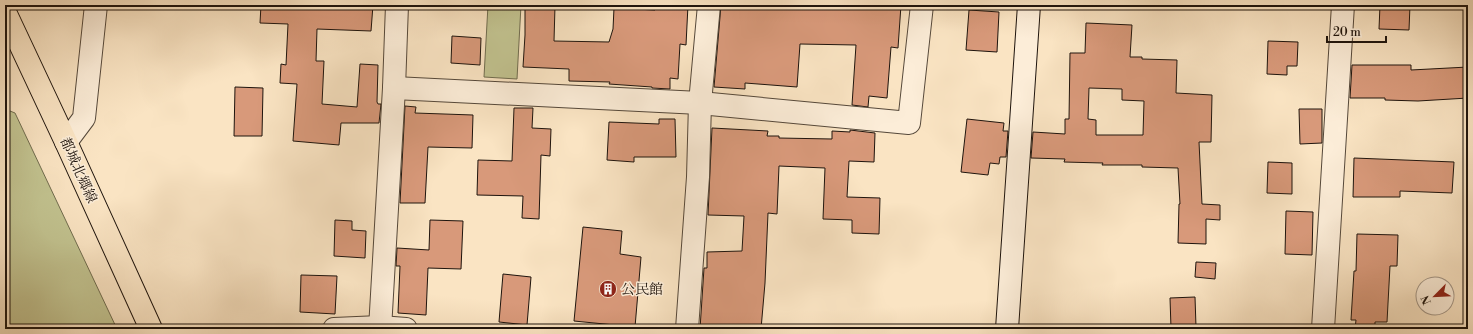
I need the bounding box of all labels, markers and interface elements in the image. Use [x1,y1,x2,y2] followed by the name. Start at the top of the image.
[1327,18,1386,44] scale bar
[1333,25,1361,40] text: 20 m
[56,135,101,206] street label: 都城北郷線
[1415,276,1455,316] north arrow
[598,279,618,299] building icon: 公民館
[621,281,663,299] place label: 公民館
[1418,293,1435,306] text: N

